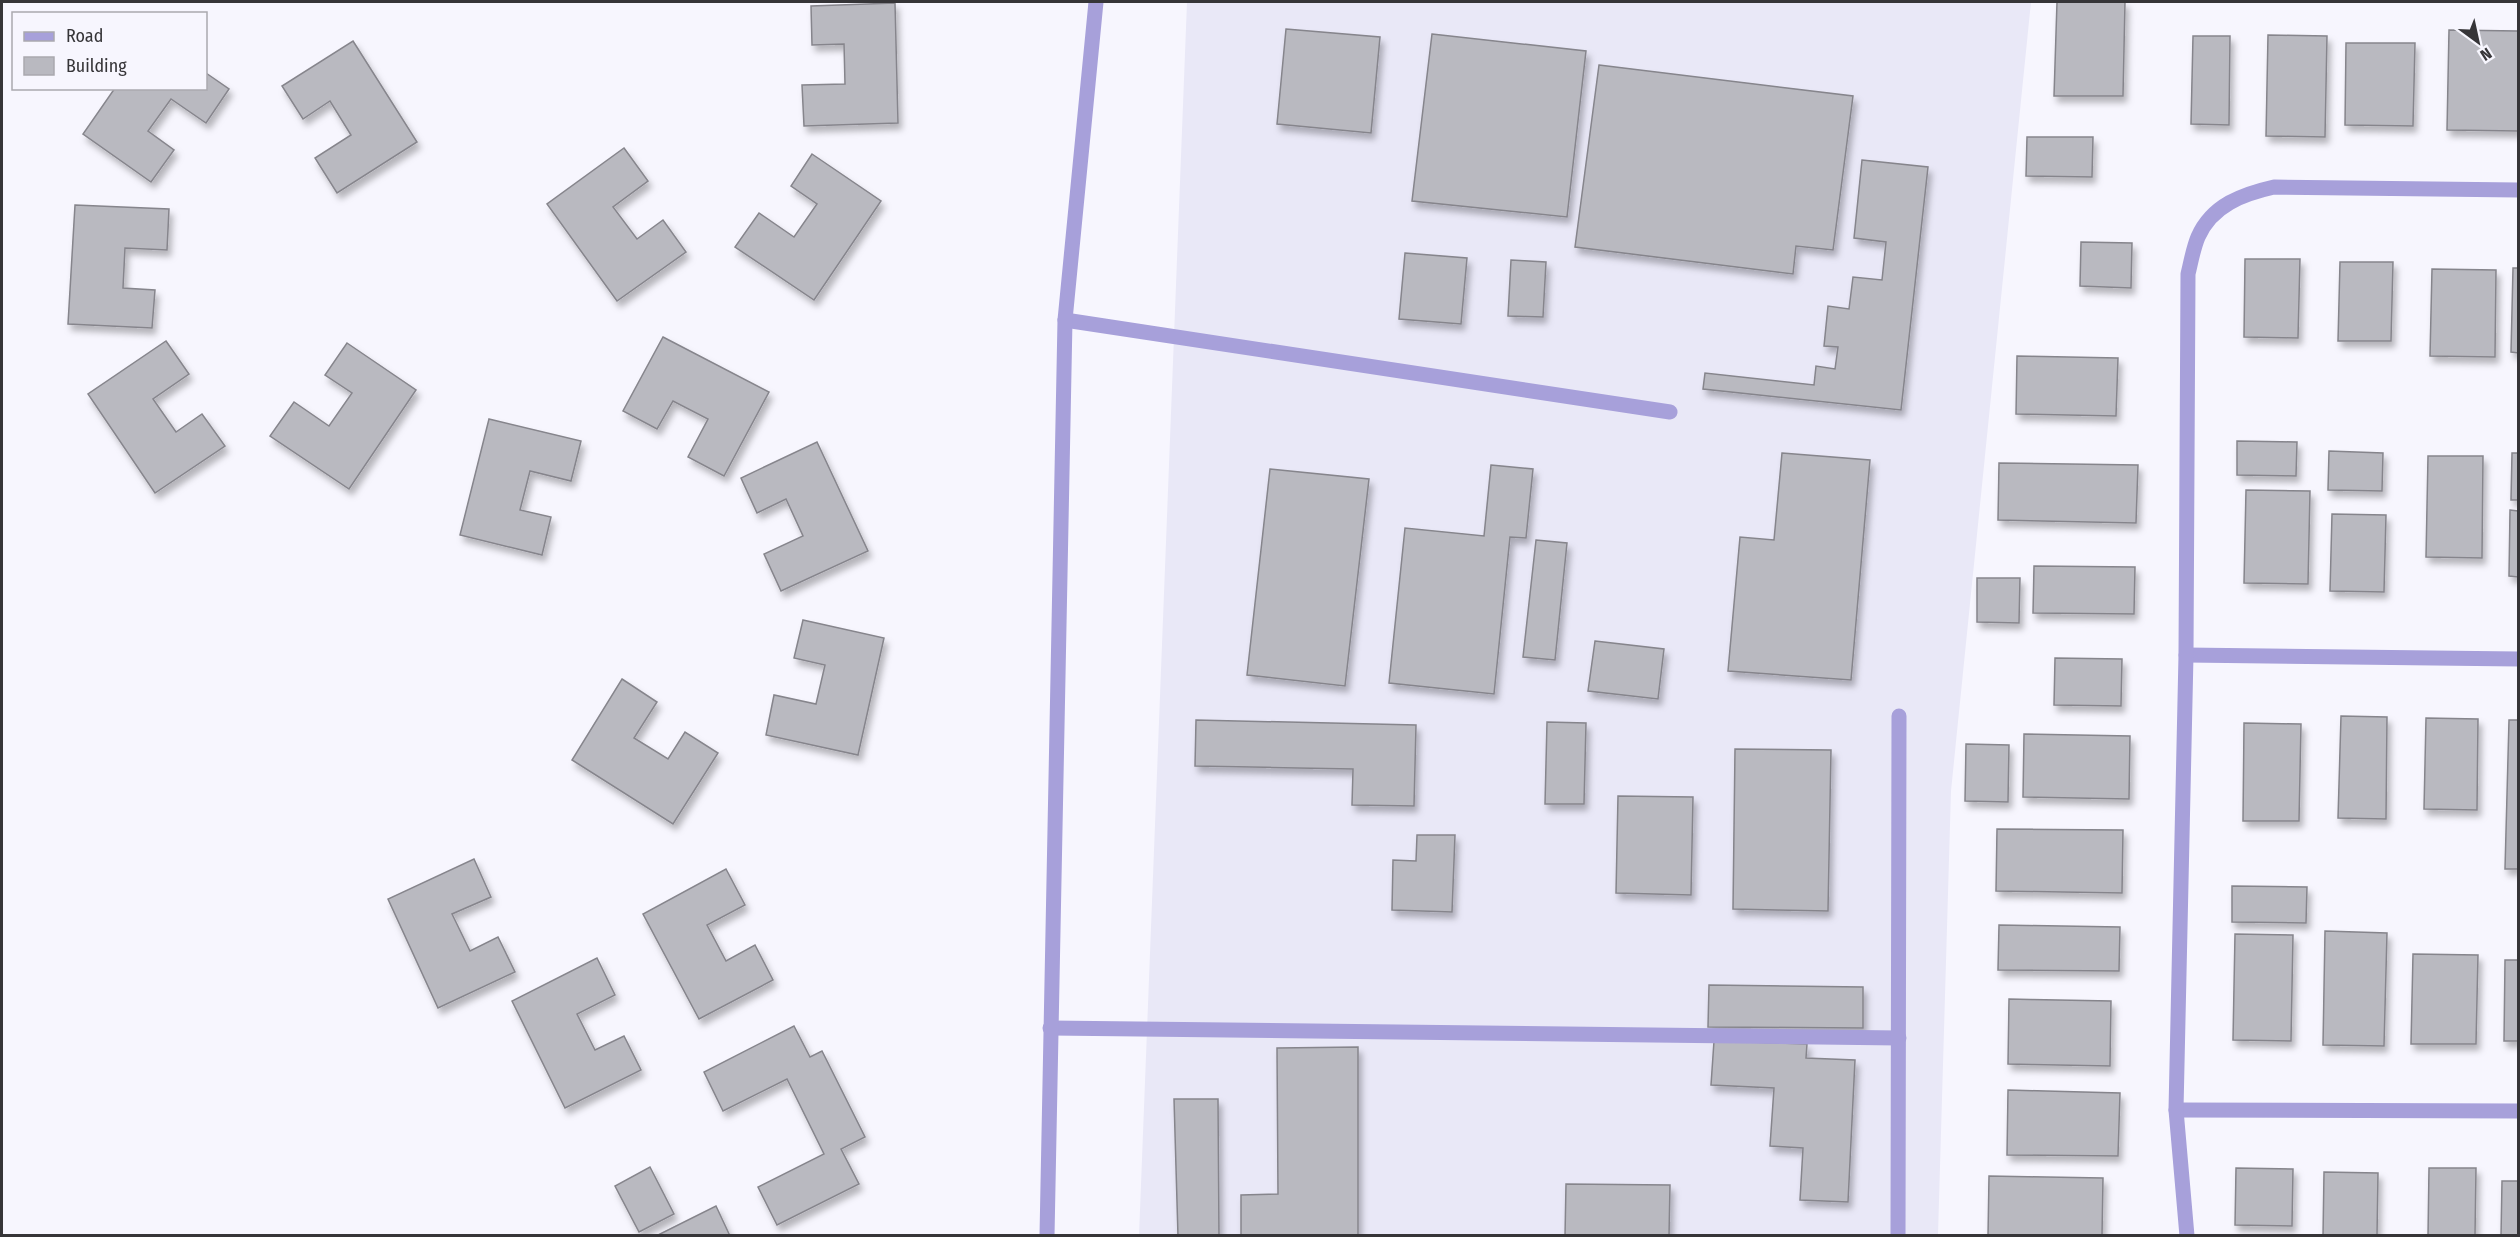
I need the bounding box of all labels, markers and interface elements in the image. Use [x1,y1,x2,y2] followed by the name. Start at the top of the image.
[12,12,207,90] legend
[2448,12,2508,72] north arrow
[66,25,103,47] text: Road
[2477,44,2495,65] text: N
[66,55,127,77] text: Building

